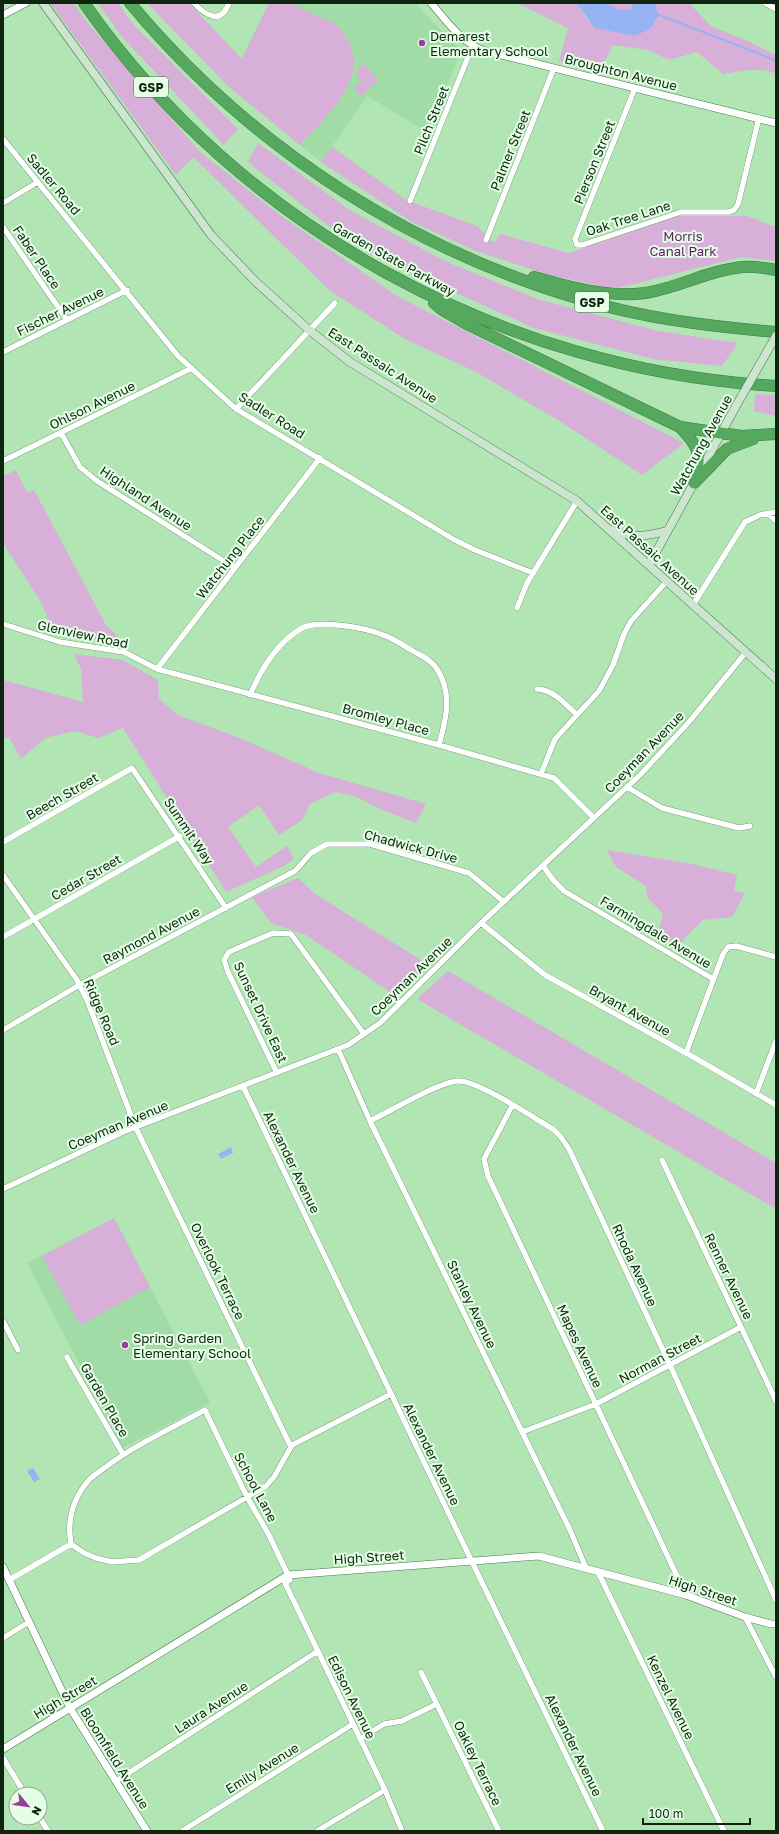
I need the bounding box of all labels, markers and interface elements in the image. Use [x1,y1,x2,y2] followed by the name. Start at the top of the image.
[430,28,548,59] place label: Demarest Elementary School
[417,38,427,48] marker: Demarest Elementary School
[563,50,679,94] street label: Broughton Avenue
[134,77,168,97] road number: GSP
[410,83,452,157] street label: Pilch Street
[487,107,533,193] street label: Palmer Street
[570,118,618,206] street label: Pierson Street
[24,150,84,218] street label: Sadler Road
[584,197,672,239] street label: Oak Tree Lane
[330,219,459,300] street label: Garden State Parkway
[10,222,64,292] street label: Faber Place
[649,228,717,259] park label: Morris Canal Park
[14,283,106,339] street label: Fischer Avenue
[575,292,609,312] road number: GSP
[325,324,441,406] street label: East Passaic Avenue
[46,377,138,433] street label: Ohlson Avenue
[236,388,308,442] street label: Sadler Road
[667,392,735,498] street label: Watchung Avenue
[97,462,195,534] street label: Highland Avenue
[597,502,703,598] street label: East Passaic Avenue
[193,512,267,602] street label: Watchung Place
[36,617,130,651] street label: Glenview Road
[341,700,431,738] street label: Bromley Place
[601,708,687,796] street label: Coeyman Avenue
[23,769,101,823] street label: Beech Street
[161,794,218,868] street label: Summit Way
[363,826,459,866] street label: Chadwick Drive
[48,850,124,904] street label: Cedar Street
[597,892,715,972] street label: Farmingdale Avenue
[100,903,202,967] street label: Raymond Avenue
[367,933,455,1019] street label: Coeyman Avenue
[231,959,291,1065] street label: Sunset Drive East
[81,976,123,1048] street label: Ridge Road
[586,981,674,1039] street label: Bryant Avenue
[66,1097,170,1153] street label: Coeyman Avenue
[260,1108,324,1216] street label: Alexander Avenue
[188,1220,248,1322] street label: Overlook Terrace
[609,1221,661,1309] street label: Rhoda Avenue
[701,1230,757,1322] street label: Renner Avenue
[444,1257,500,1351] street label: Stanley Avenue
[554,1302,606,1390] street label: Mapes Avenue
[616,1329,704,1387] street label: Norman Street
[133,1330,251,1361] place label: Spring Garden Elementary School
[120,1340,130,1350] marker: Spring Garden Elementary School
[77,1360,133,1440] street label: Garden Place
[400,1400,464,1508] street label: Alexander Avenue
[231,1449,281,1525] street label: School Lane
[333,1547,405,1567] street label: High Street
[667,1571,739,1609] street label: High Street
[644,1652,698,1742] street label: Kenzel Avenue
[325,1653,379,1741] street label: Edison Avenue
[30,1672,100,1722] street label: High Street
[171,1677,251,1737] street label: Laura Avenue
[542,1691,606,1799] street label: Alexander Avenue
[77,1704,153,1812] street label: Bloomfield Avenue
[451,1718,505,1808] street label: Oakley Terrace
[222,1739,302,1797] street label: Emily Avenue
[8,1786,48,1826] north arrow
[643,1800,750,1826] scale bar
[29,1804,45,1818] text: N
[649,1806,683,1821] text: 100 m

